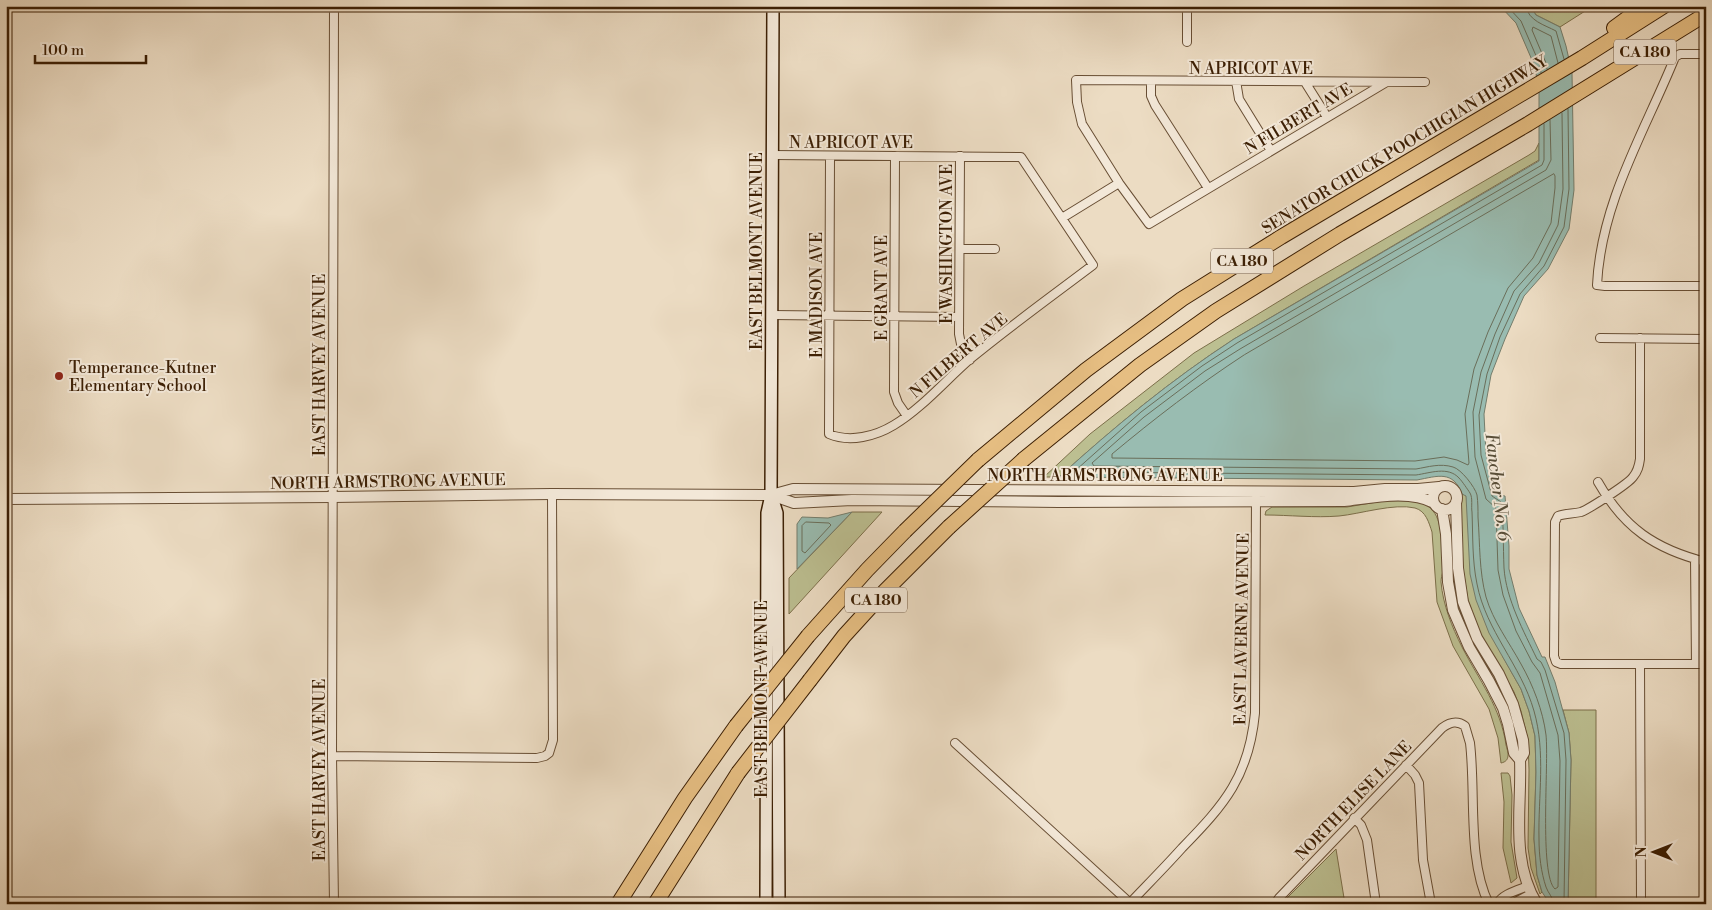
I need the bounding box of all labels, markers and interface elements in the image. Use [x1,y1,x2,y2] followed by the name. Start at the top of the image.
[35,32,146,64] scale bar
[1614,40,1676,64] road number: CA 180
[42,41,84,60] text: 100 m
[1258,51,1552,238] street label: SENATOR CHUCK POOCHIGIAN HIGHWAY
[1189,59,1313,79] street label: N APRICOT AVE
[1241,79,1356,159] street label: N FILBERT AVE
[789,133,913,153] street label: N APRICOT AVE
[747,152,767,350] street label: EAST BELMONT AVENUE
[937,164,957,324] street label: E WASHINGTON AVE
[807,232,827,358] street label: E MADISON AVE
[872,235,892,341] street label: E GRANT AVE
[1211,248,1273,274] road number: CA 180
[310,274,330,456] street label: EAST HARVEY AVENUE
[905,309,1012,403] street label: N FILBERT AVE
[69,358,216,396] place label: Temperance-Kutner Elementary School
[53,370,65,382] marker: Temperance-Kutner Elementary School
[1479,432,1516,543] water label: Fancher No. 6
[987,466,1223,486] street label: NORTH ARMSTRONG AVENUE
[270,470,506,494] street label: NORTH ARMSTRONG AVENUE
[1230,533,1254,725] street label: EAST LAVERNE AVENUE
[845,588,907,612] road number: CA 180
[752,600,772,798] street label: EAST BELMONT AVENUE
[310,679,330,861] street label: EAST HARVEY AVENUE
[1291,737,1416,865] street label: NORTH ELISE LANE
[1630,828,1680,878] north arrow
[1633,846,1651,858] text: N

